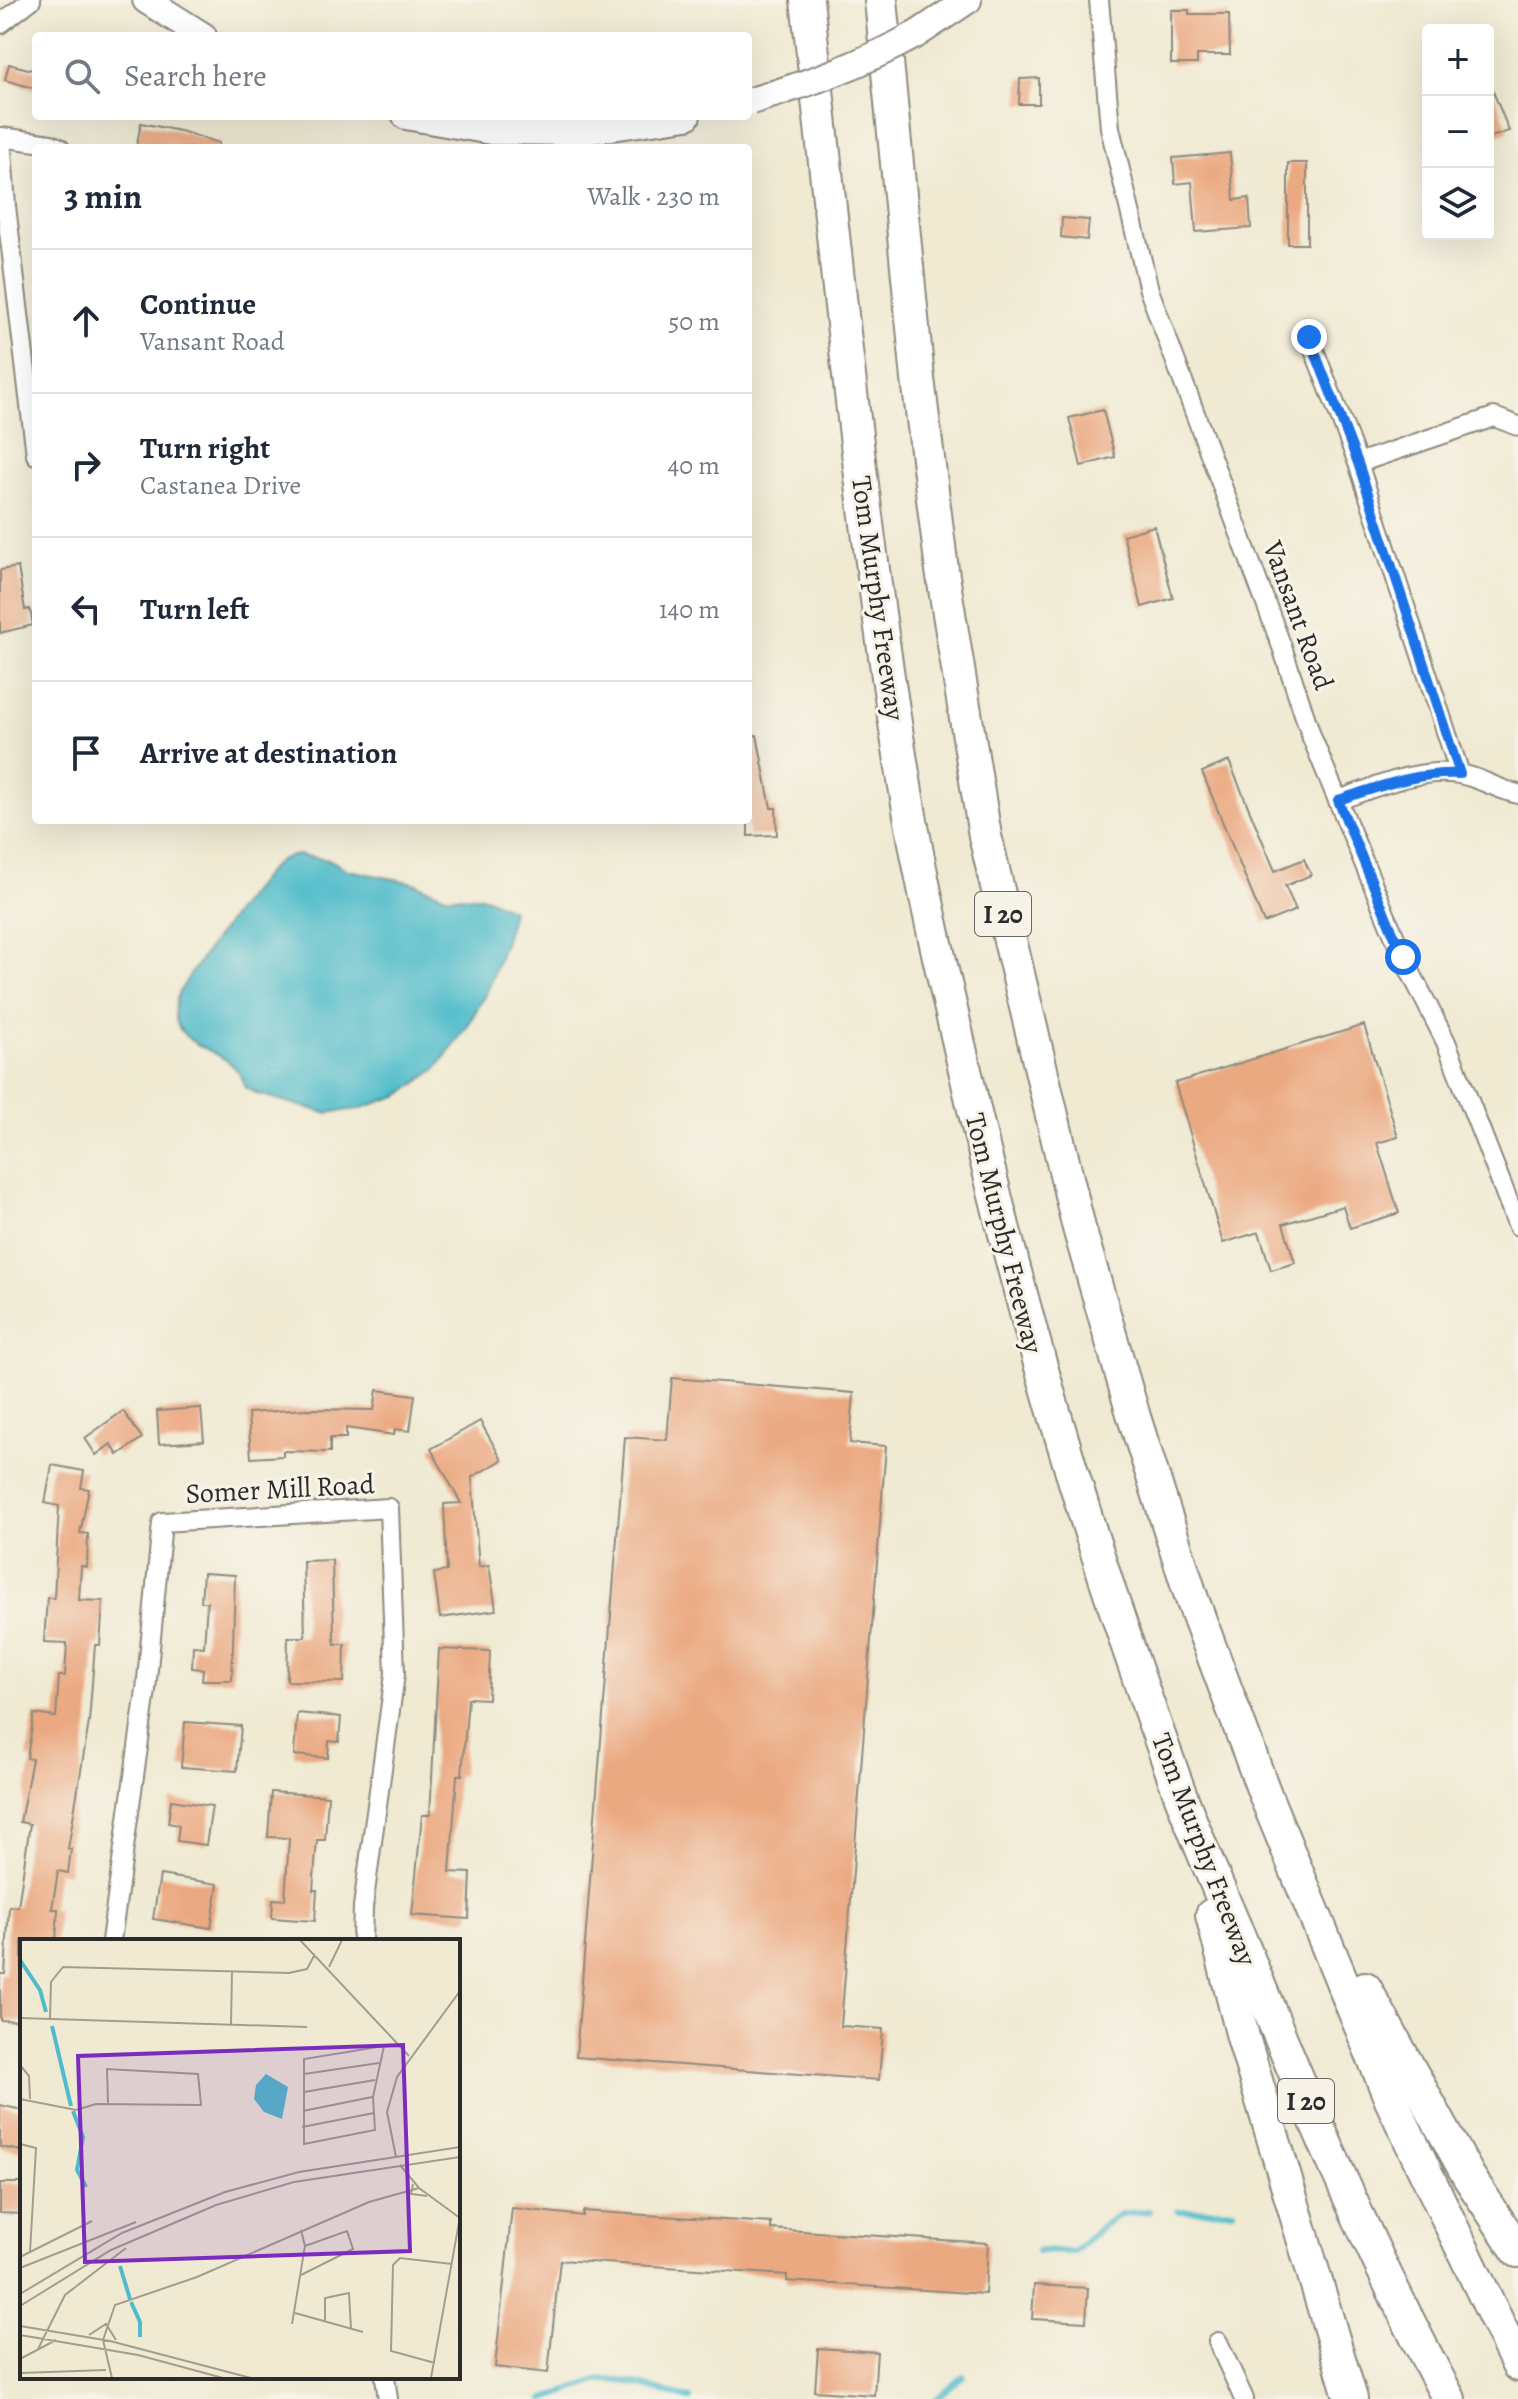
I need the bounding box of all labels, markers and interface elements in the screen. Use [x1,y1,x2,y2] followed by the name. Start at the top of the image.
[1422,24,1494,240] map controls
[1422,24,1494,96] button: +
[32,32,752,120] search box
[60,54,104,98] icon: search
[124,56,267,96] text: Search here
[1422,96,1494,168] button: −
[1422,168,1494,240] button: layers
[64,173,142,220] text: 3 min
[587,179,720,214] text: Walk · 230 m
[140,284,256,324] text: Continue
[64,299,108,343] icon: ahead
[668,304,720,339] text: 50 m
[1291,319,1327,355] route end
[140,324,285,359] text: Vansant Road
[140,428,270,468] text: Turn right
[64,443,108,487] icon: right
[668,448,720,483] text: 40 m
[140,468,301,503] text: Castanea Drive
[842,474,914,723] street label: Tom Murphy Freeway
[1253,535,1343,696] street label: Vansant Road
[64,587,108,631] icon: left
[140,589,249,629] text: Turn left
[659,592,720,627] text: 140 m
[64,731,108,775] icon: arrive
[140,733,397,773] text: Arrive at destination
[975,892,1031,936] road number: I 20
[1385,939,1421,975] route start
[956,1109,1052,1358] street label: Tom Murphy Freeway
[185,1465,376,1513] street label: Somer Mill Road
[1142,1728,1266,1972] street label: Tom Murphy Freeway
[20,1939,460,2379] inset map
[1278,2079,1334,2123] road number: I 20

